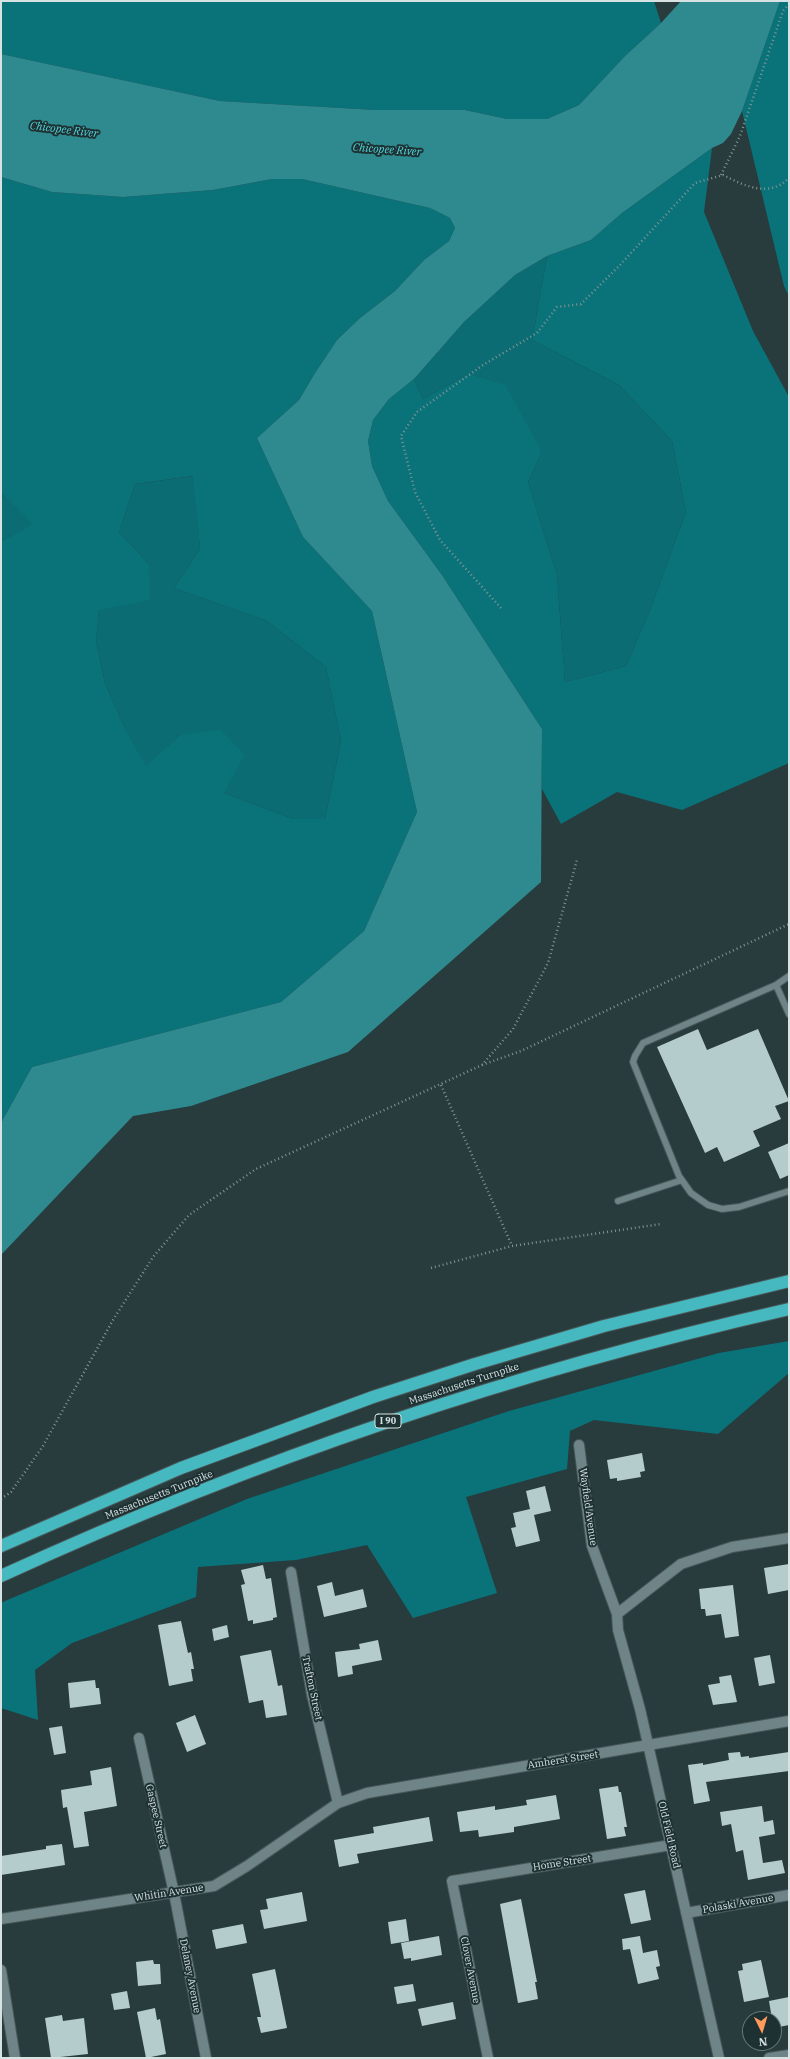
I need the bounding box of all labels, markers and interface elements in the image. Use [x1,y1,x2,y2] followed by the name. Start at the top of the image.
[29,119,99,141] water label: Chicopee River
[352,141,422,159] water label: Chicopee River
[407,1361,521,1407] street label: Massachusetts Turnpike
[375,1414,401,1428] road number: I 90
[103,1468,215,1522] street label: Massachusetts Turnpike
[577,1468,599,1546] street label: Wayfield Avenue
[299,1655,325,1721] street label: Trafton Street
[527,1749,599,1771] street label: Amherst Street
[143,1783,169,1849] street label: Gaspee Street
[655,1800,683,1870] street label: Old Field Road
[532,1852,592,1874] street label: Home Street
[134,1882,204,1904] street label: Whitin Avenue
[702,1892,774,1916] street label: Polaski Avenue
[458,1936,482,2004] street label: Clover Avenue
[177,1938,203,2014] street label: Delaney Avenue
[742,2011,782,2051] north arrow
[758,2035,768,2049] text: N

